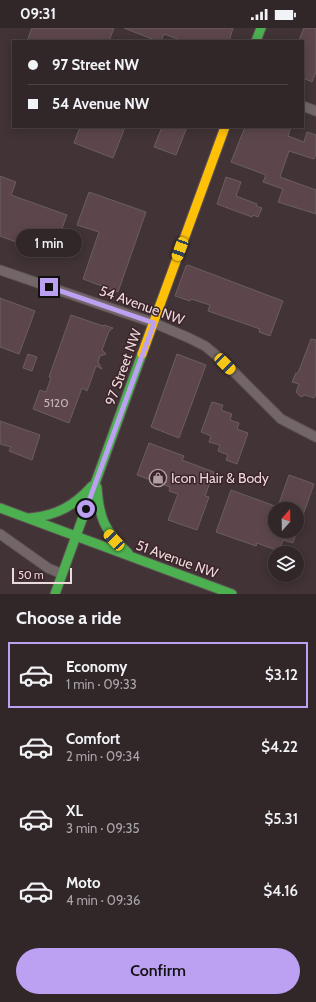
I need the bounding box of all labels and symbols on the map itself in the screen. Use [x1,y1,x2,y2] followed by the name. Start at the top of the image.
[16,229,82,257] callout: 1 min
[170,236,190,262] car
[40,278,58,296] route end
[97,281,188,329] street label: 54 Avenue NW
[101,325,145,408] street label: 97 Street NW
[212,351,238,377] car
[43,395,69,410] house number: 5120
[148,468,168,488] shop icon: Icon Hair & Body
[171,469,269,487] place label: Icon Hair & Body
[77,500,95,518] route start
[268,502,304,538] north arrow
[101,527,127,553] car
[134,536,221,582] street label: 51 Avenue NW
[12,566,72,585] scale bar

